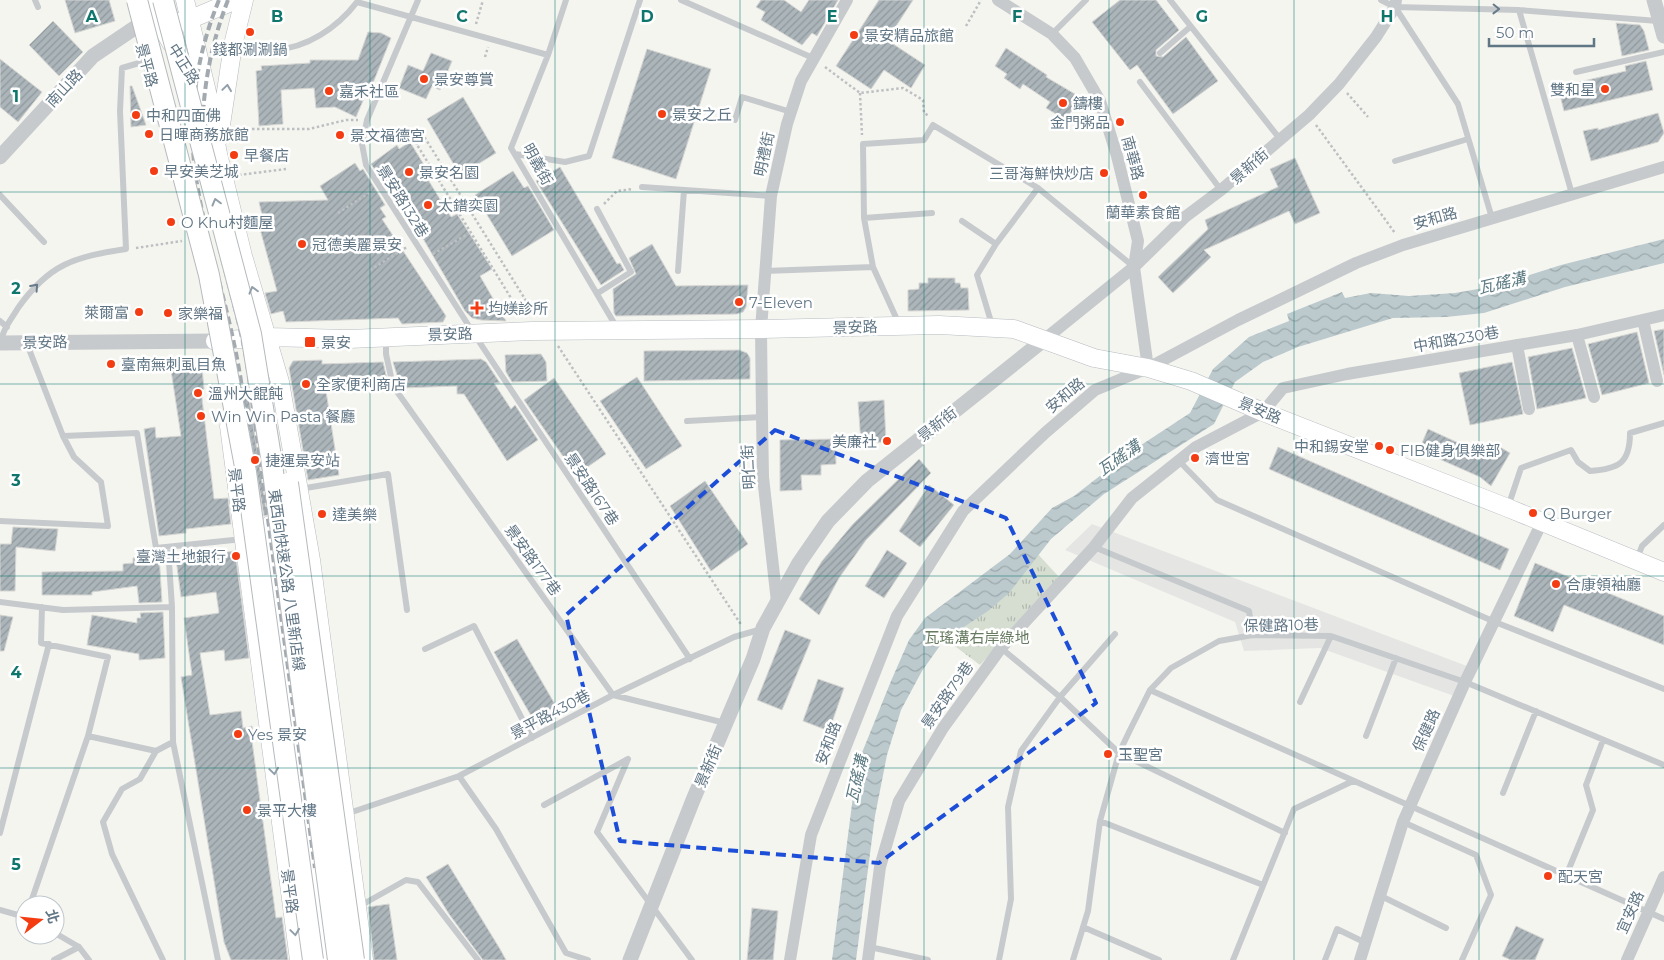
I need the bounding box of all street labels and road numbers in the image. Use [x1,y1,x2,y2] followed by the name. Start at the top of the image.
[164,40,204,88] street label: 中正路
[132,41,162,89] street label: 景平路
[42,65,86,111] street label: 南山路
[750,130,778,178] street label: 明禮街
[1118,134,1148,182] street label: 南華路
[519,140,557,188] street label: 明義街
[1226,144,1272,188] street label: 景新街
[373,161,433,241] street label: 景安路132巷
[1411,203,1459,233] street label: 安和路
[832,317,878,337] street label: 景安路
[1412,322,1500,356] street label: 中和路230巷
[427,324,473,344] street label: 景安路
[22,332,68,352] street label: 景安路
[1042,373,1088,417] street label: 安和路
[1236,392,1284,428] street label: 景安路
[913,403,961,445] street label: 景新街
[737,444,759,490] street label: 明仁街
[561,449,623,529] street label: 景安路167巷
[225,467,249,513] street label: 景平路
[265,488,309,672] street label: 東西向快速公路 八里新店線
[501,521,565,599] street label: 景安路177巷
[1243,615,1319,635] street label: 保健路10巷
[917,658,977,732] street label: 景安路79巷
[507,685,593,743] street label: 景平路430巷
[1408,706,1444,754] street label: 保健路
[811,719,845,767] street label: 安和路
[690,742,726,790] street label: 景新街
[277,867,303,915] street label: 景平路
[1612,888,1648,936] street label: 宜安路

